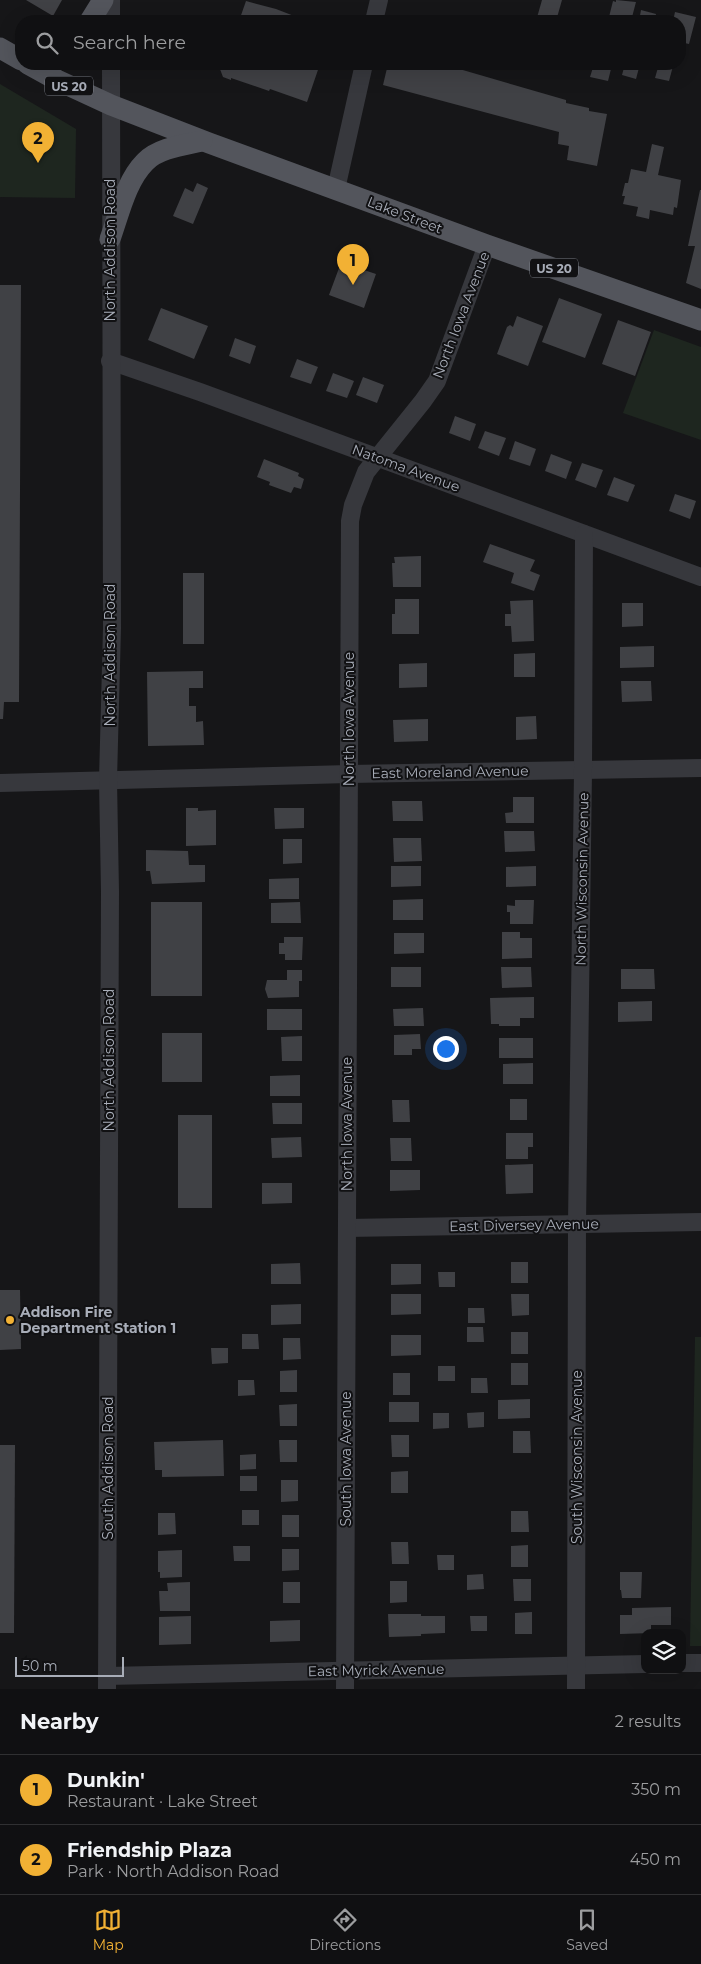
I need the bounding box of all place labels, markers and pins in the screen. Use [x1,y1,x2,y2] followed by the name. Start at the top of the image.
[22,122,54,163] pin: 2
[337,244,369,285] pin: 1
[19,1303,176,1337] place label: Addison Fire Department Station 1
[4,1314,16,1326] marker: Addison Fire Department Station 1

